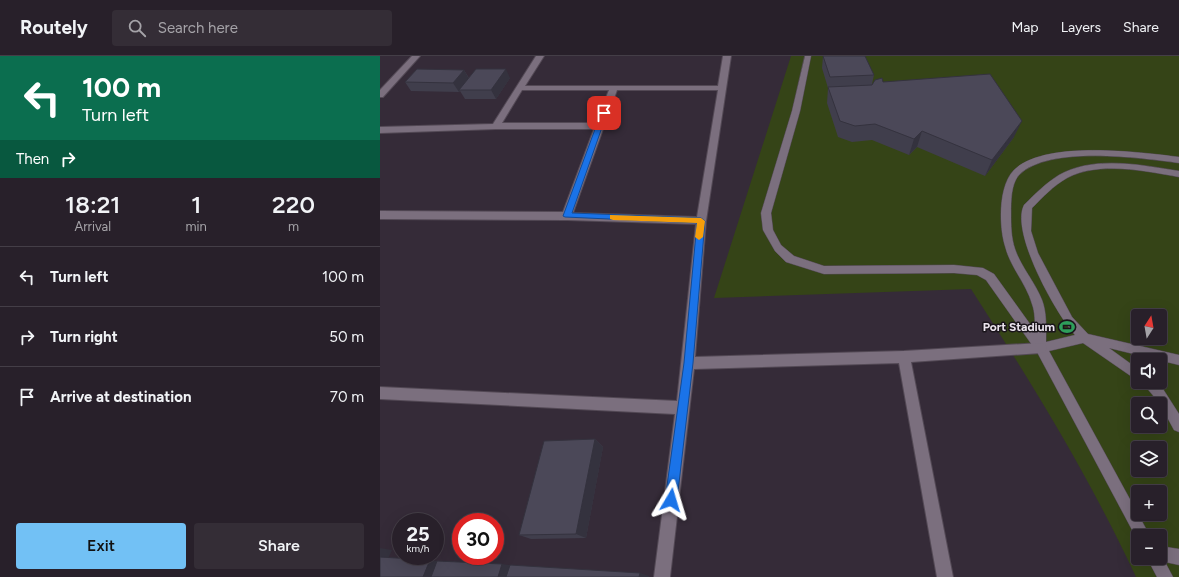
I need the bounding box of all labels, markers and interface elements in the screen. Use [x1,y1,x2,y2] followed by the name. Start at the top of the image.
[112,10,392,46] search box
[20,16,88,39] text: Routely
[126,17,148,39] icon: search
[158,19,238,37] text: Search here
[1011,19,1039,36] text: Map
[1061,19,1101,36] text: Layers
[1123,19,1159,36] text: Share
[82,70,161,104] text: 100 m
[16,72,68,124] icon: left
[587,96,621,130] pin
[593,102,615,124] icon: arrive
[82,104,149,126] text: Turn left
[57,148,79,170] icon: right
[16,150,49,168] text: Then
[65,190,120,219] text: 18:21
[191,190,201,219] text: 1
[272,190,315,219] text: 220
[74,219,111,234] text: Arrival
[186,219,207,234] text: min
[288,219,299,234] text: m
[16,266,38,288] icon: left
[50,268,108,286] text: Turn left
[322,268,364,286] text: 100 m
[1131,309,1167,345] north arrow
[1131,309,1167,565] map controls
[1058,318,1076,336] sports icon: Port Stadium
[983,320,1055,334] place label: Port Stadium
[16,326,38,348] icon: right
[50,328,118,346] text: Turn right
[329,328,364,346] text: 50 m
[1131,353,1167,389] button: sound
[16,386,38,408] icon: arrive
[50,388,191,406] text: Arrive at destination
[330,388,364,406] text: 70 m
[1131,397,1167,433] button: search
[1131,441,1167,477] button: layers
[650,479,692,521] position arrow
[1131,485,1167,521] button: +
[452,513,504,565] speed limit sign: 30
[406,522,430,546] text: 25
[16,523,186,569] button: Exit
[194,523,364,569] button: Share
[1131,529,1167,565] button: −
[407,542,429,555] text: km/h

